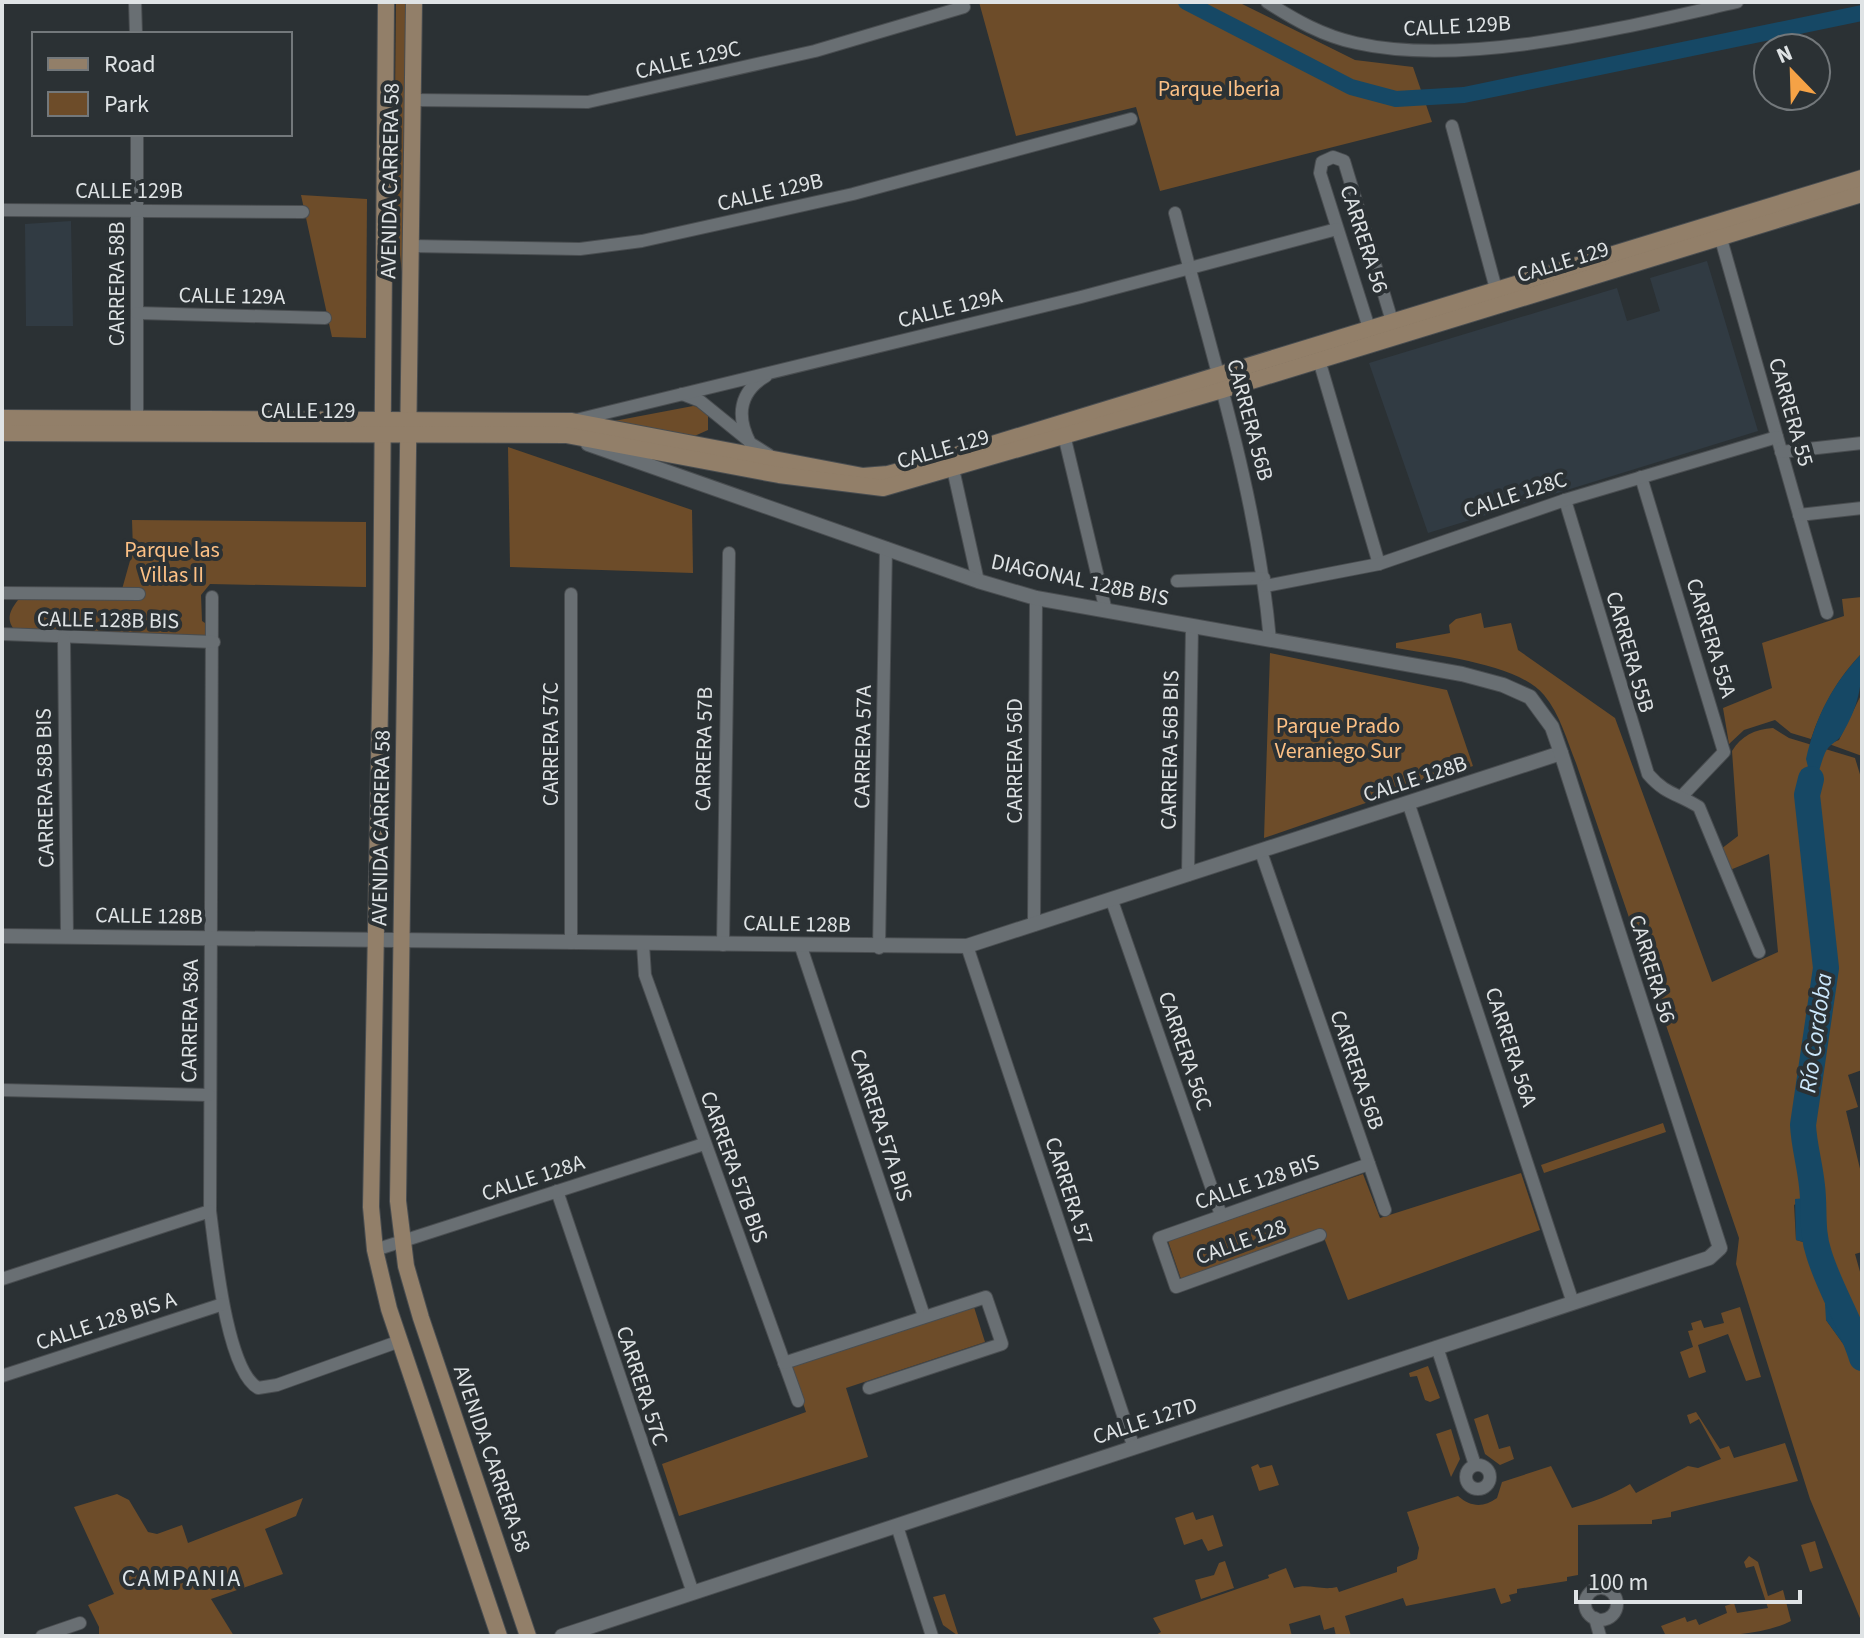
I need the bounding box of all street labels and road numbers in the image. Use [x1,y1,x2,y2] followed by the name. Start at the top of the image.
[1402,7,1512,45] street label: CALLE 129B
[632,32,744,88] street label: CALLE 129C
[372,83,408,279] street label: AVENIDA CARRERA 58
[714,164,826,220] street label: CALLE 129B
[75,175,183,207] street label: CALLE 129B
[1332,181,1397,297] street label: CARRERA 56
[101,222,133,346] street label: CARRERA 58B
[1513,233,1613,291] street label: CALLE 129
[178,279,286,313] street label: CALLE 129A
[894,280,1006,336] street label: CALLE 129A
[1760,354,1822,470] street label: CARRERA 55
[1218,356,1282,484] street label: CARRERA 56B
[261,395,355,427] street label: CALLE 129
[893,421,993,477] street label: CALLE 129
[1459,463,1571,527] street label: CALLE 128C
[988,546,1172,614] street label: DIAGONAL 128B BIS
[1678,574,1744,702] street label: CARRERA 55A
[1597,588,1663,716] street label: CARRERA 55B
[36,603,180,637] street label: CALLE 128B BIS
[1153,670,1187,830] street label: CARRERA 56B BIS
[535,682,567,806] street label: CARRERA 57C
[846,685,880,809] street label: CARRERA 57A
[687,686,721,812] street label: CARRERA 57B
[999,698,1031,824] street label: CARRERA 56D
[28,708,62,868] street label: CARRERA 58B BIS
[363,730,399,926] street label: AVENIDA CARRERA 58
[1359,747,1471,811] street label: CALLE 128B
[95,899,203,933] street label: CALLE 128B
[743,907,851,941] street label: CALLE 128B
[1620,911,1684,1027] street label: CARRERA 56
[173,959,207,1083] street label: CARRERA 58A
[1477,983,1545,1111] street label: CARRERA 56A
[1150,987,1220,1115] street label: CARRERA 56C
[1322,1006,1392,1134] street label: CARRERA 56B
[841,1045,921,1205] street label: CARRERA 57A BIS
[692,1087,776,1247] street label: CARRERA 57B BIS
[1037,1133,1102,1249] street label: CARRERA 57
[477,1146,589,1210] street label: CALLE 128A
[1191,1146,1323,1218] street label: CALLE 128 BIS
[1191,1211,1291,1273] street label: CALLE 128
[32,1283,180,1359] street label: CALLE 128 BIS A
[608,1322,676,1450] street label: CARRERA 57C
[445,1361,539,1557] street label: AVENIDA CARRERA 58
[1089,1389,1201,1453] street label: CALLE 127D

